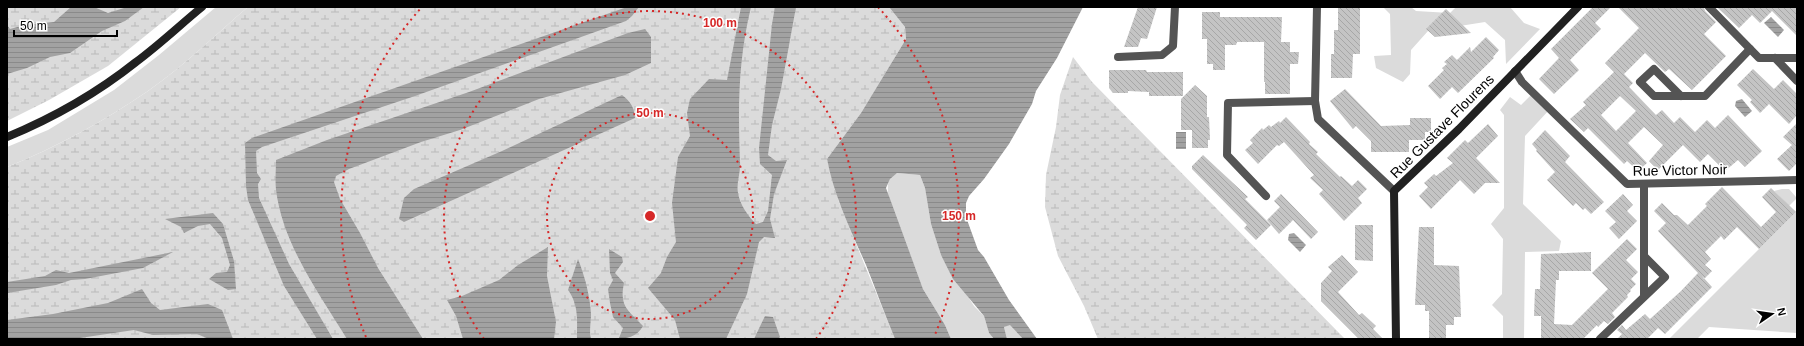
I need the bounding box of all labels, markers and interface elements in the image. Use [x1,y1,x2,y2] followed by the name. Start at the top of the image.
[14,12,117,38] scale bar
[703,16,737,30] text: 100 m
[20,19,47,33] text: 50 m
[1387,71,1497,181] street label: Rue Gustave Flourens
[636,106,664,120] text: 50 m
[1633,161,1728,179] street label: Rue Victor Noir
[643,209,657,223] centre of rings
[942,209,976,223] text: 150 m
[1752,294,1792,334] north arrow
[1775,307,1788,317] text: N

